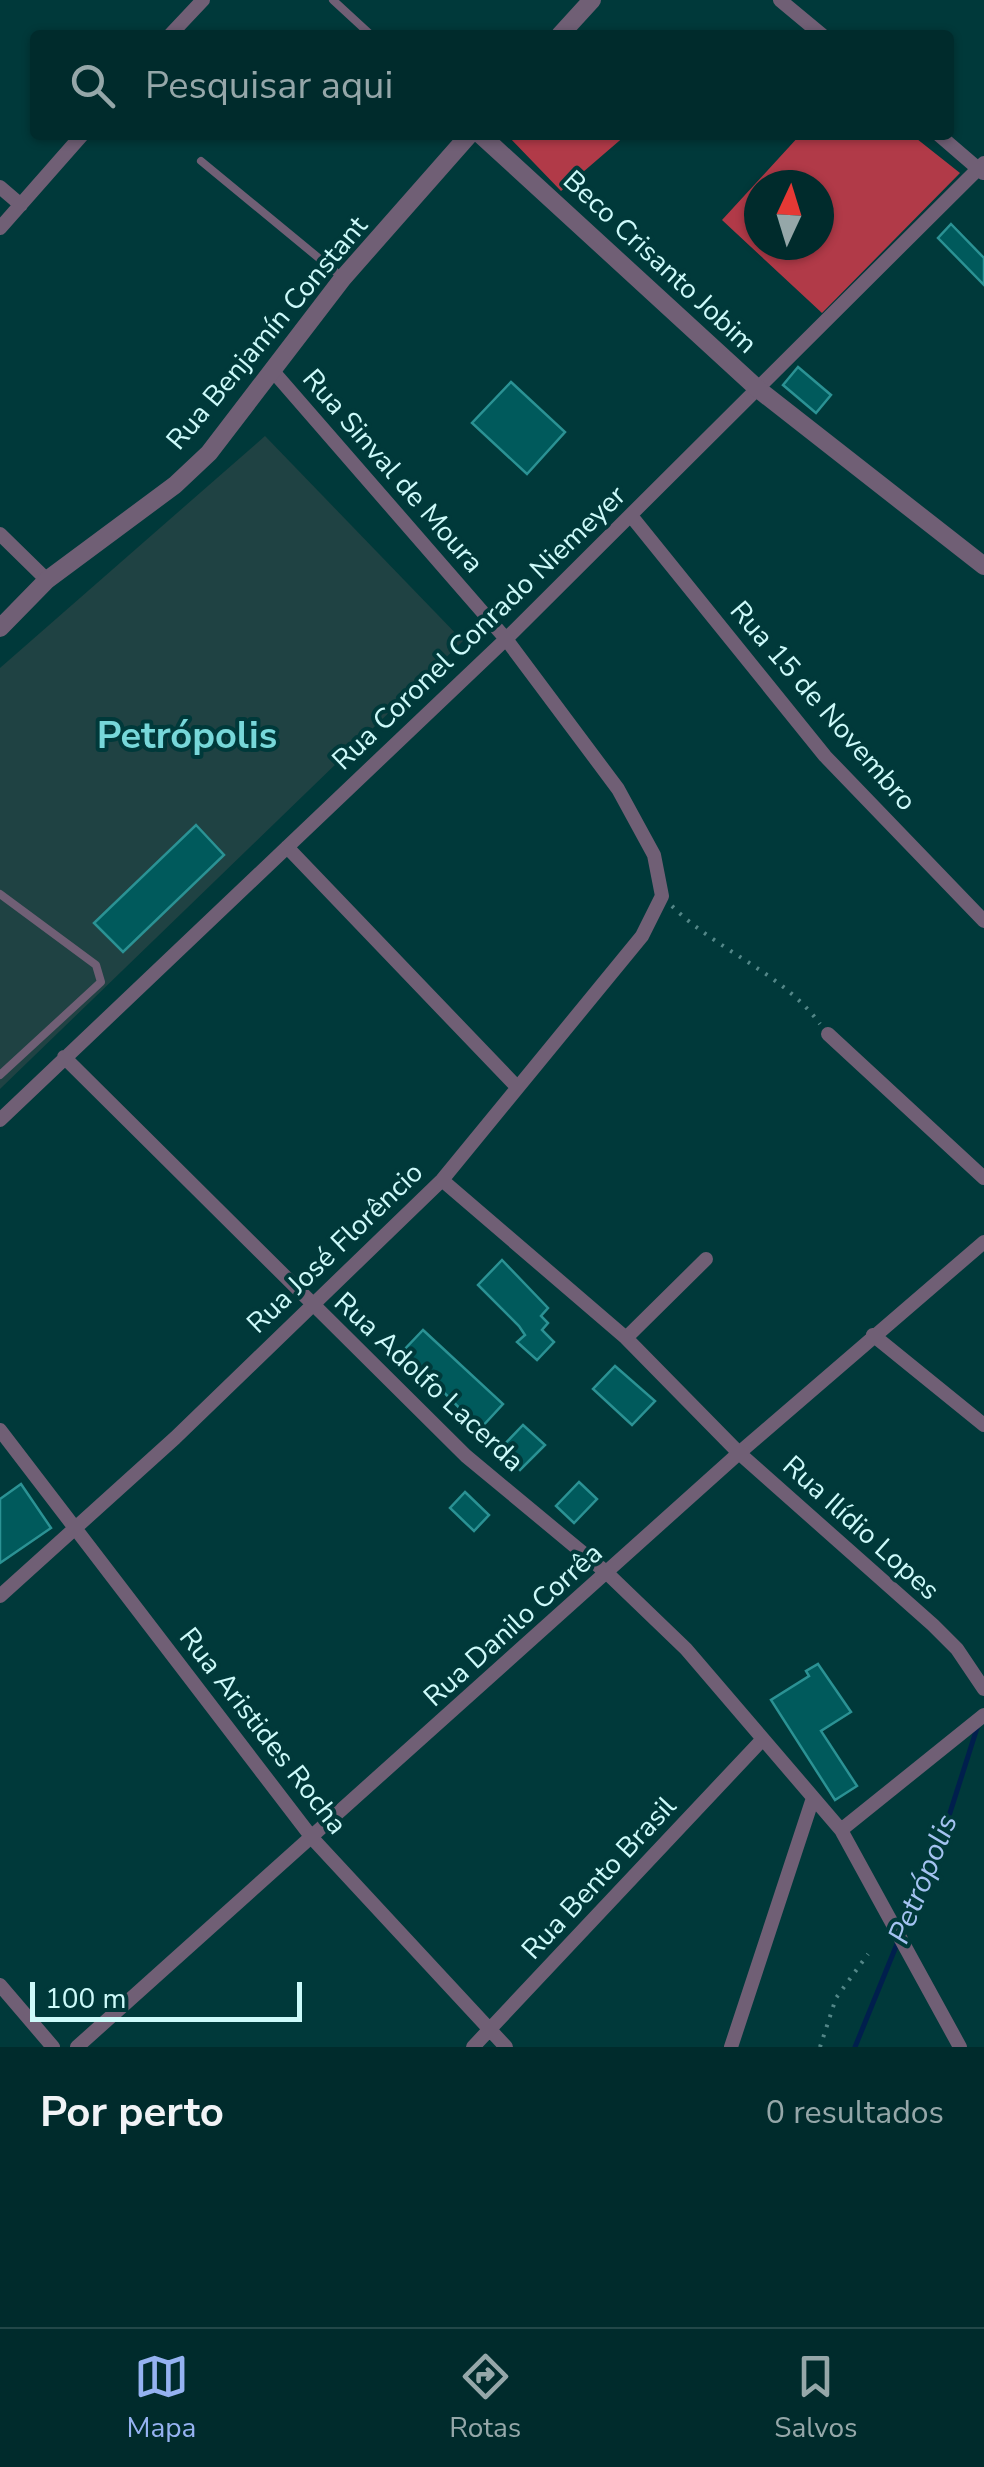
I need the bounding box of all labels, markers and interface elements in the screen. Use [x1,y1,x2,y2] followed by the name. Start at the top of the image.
[30,30,954,140] search box
[65,58,120,113] icon: search
[145,60,393,111] text: Pesquisar aqui
[555,162,765,362] street label: Beco Crisanto Jobim
[744,170,834,260] north arrow
[158,208,376,458] street label: Rua Benjamín Constant
[294,361,492,581] street label: Rua Sinval de Moura
[324,477,634,779] street label: Rua Coronel Conrado Niemeyer
[721,593,925,819] street label: Rua 15 de Novembro
[97,710,277,761] district label: Petrópolis
[239,1154,431,1342] street label: Rua José Florêncio
[326,1284,532,1480] street label: Rua Adolfo Lacerda
[774,1447,948,1609] street label: Rua Ilídio Lopes
[415,1534,611,1716] street label: Rua Danilo Corrêa
[170,1620,356,1842] street label: Rua Aristides Rocha
[513,1788,685,1968] street label: Rua Bento Brasil
[878,1808,968,1950] water label: Petrópolis
[30,1977,302,2022] scale bar
[45,1980,127,2018] text: 100 m
[40,2084,224,2141] text: Por perto
[766,2091,944,2134] text: 0 resultados
[126,2349,196,2447] tab: Mapa
[449,2349,521,2447] tab: Rotas
[774,2349,858,2447] tab: Salvos

